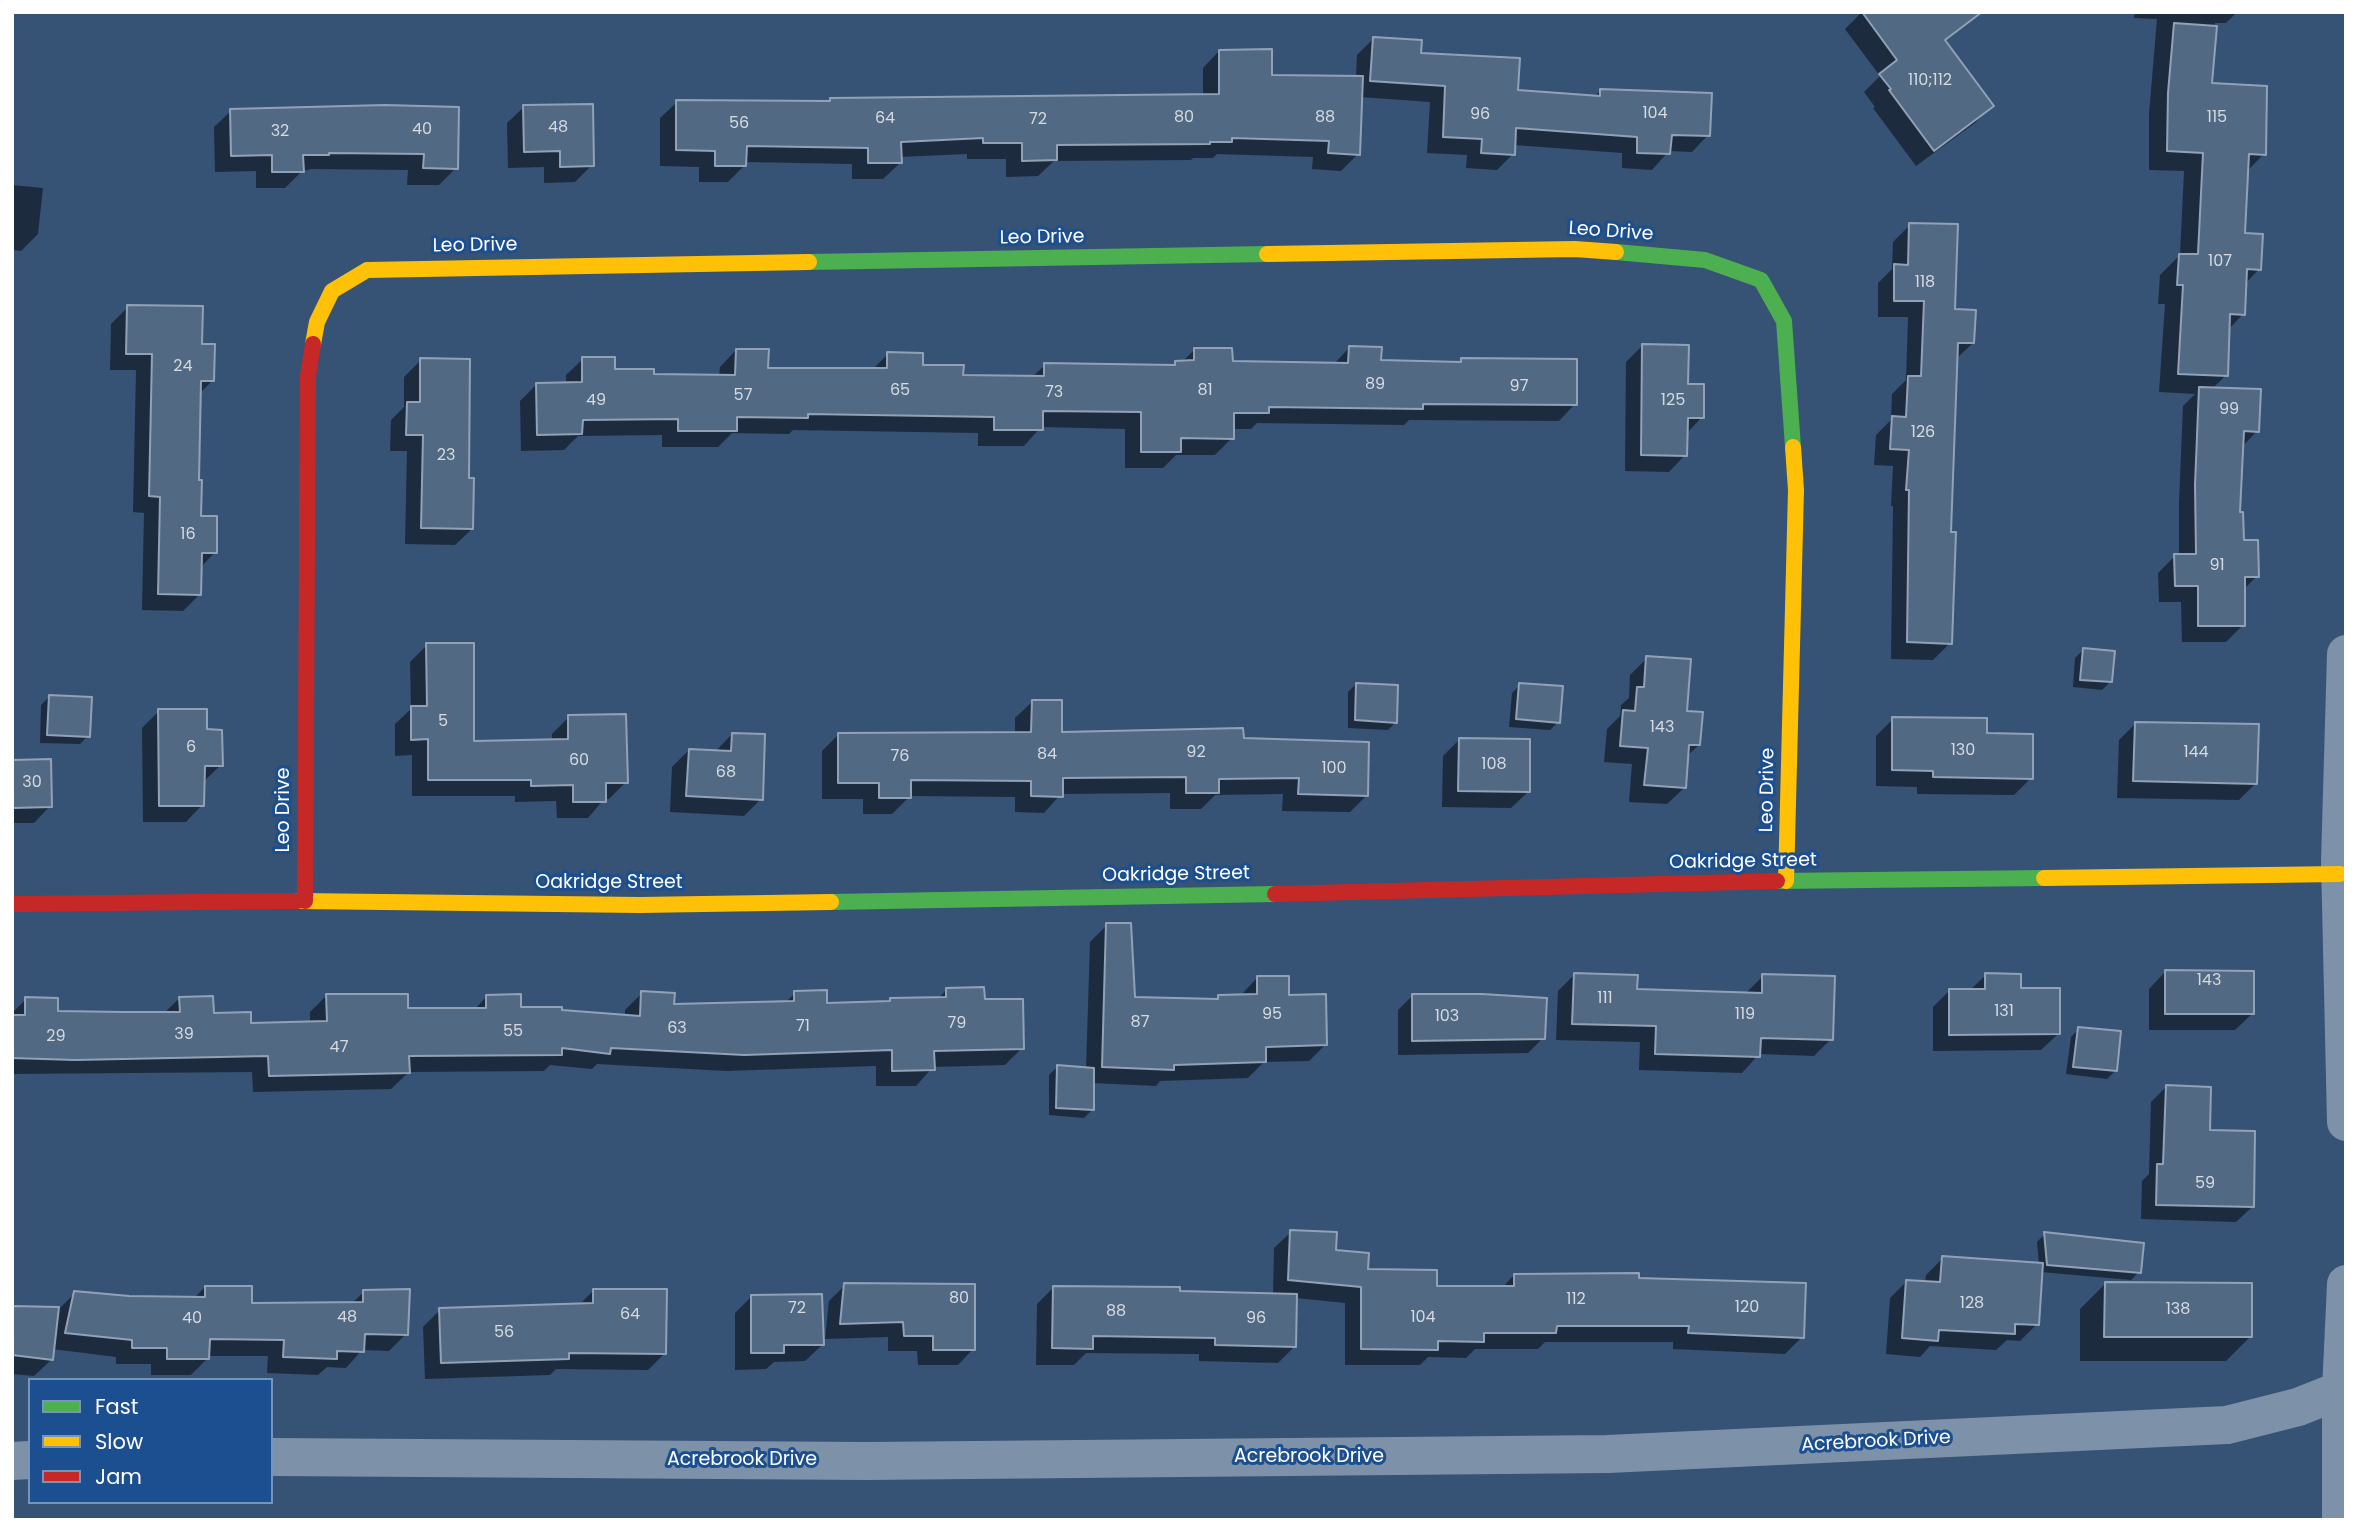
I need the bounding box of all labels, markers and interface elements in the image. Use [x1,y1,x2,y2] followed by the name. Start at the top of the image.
[1908,71,1952,91] house number: 110;112
[1642,104,1668,124] house number: 104
[1470,105,1490,125] house number: 96
[1174,108,1194,128] house number: 80
[1315,108,1335,128] house number: 88
[2207,108,2227,128] house number: 115
[875,109,895,129] house number: 64
[1029,110,1047,130] house number: 72
[729,114,749,134] house number: 56
[548,118,568,138] house number: 48
[412,120,432,140] house number: 40
[271,122,289,142] house number: 32
[1568,218,1654,246] street label: Leo Drive
[999,226,1085,250] street label: Leo Drive
[432,234,518,258] street label: Leo Drive
[2208,252,2232,272] house number: 107
[1915,273,1935,293] house number: 118
[173,357,193,377] house number: 24
[1365,375,1385,395] house number: 89
[1510,377,1528,397] house number: 97
[890,381,910,401] house number: 65
[1197,381,1213,401] house number: 81
[1045,383,1063,403] house number: 73
[734,386,752,406] house number: 57
[586,391,606,411] house number: 49
[1661,391,1685,411] house number: 125
[2219,400,2239,420] house number: 99
[1911,423,1935,443] house number: 126
[437,446,455,466] house number: 23
[180,525,196,545] house number: 16
[2209,556,2225,576] house number: 91
[438,712,448,732] house number: 5
[1650,718,1674,738] house number: 143
[186,738,196,758] house number: 6
[1951,741,1975,761] house number: 130
[1186,743,1206,763] house number: 92
[2183,743,2209,763] house number: 144
[1037,745,1057,765] house number: 84
[891,747,909,767] house number: 76
[1756,747,1780,833] street label: Leo Drive
[569,751,589,771] house number: 60
[1481,755,1507,775] house number: 108
[1321,759,1347,779] house number: 100
[716,763,736,783] house number: 68
[273,768,295,852] street label: Leo Drive
[22,773,42,793] house number: 30
[1669,849,1817,875] street label: Oakridge Street
[1102,862,1250,888] street label: Oakridge Street
[535,872,683,894] street label: Oakridge Street
[2197,971,2221,991] house number: 143
[1597,989,1613,1009] house number: 111
[1994,1002,2014,1022] house number: 131
[1262,1005,1282,1025] house number: 95
[1735,1005,1755,1025] house number: 119
[1435,1007,1459,1027] house number: 103
[1131,1013,1149,1033] house number: 87
[948,1014,966,1034] house number: 79
[796,1017,810,1037] house number: 71
[667,1019,687,1039] house number: 63
[503,1022,523,1042] house number: 55
[174,1025,194,1045] house number: 39
[46,1027,66,1047] house number: 29
[330,1038,348,1058] house number: 47
[2195,1174,2215,1194] house number: 59
[949,1289,969,1309] house number: 80
[1566,1290,1586,1310] house number: 112
[1960,1294,1984,1314] house number: 128
[1735,1298,1759,1318] house number: 120
[788,1299,806,1319] house number: 72
[2166,1300,2190,1320] house number: 138
[1106,1302,1126,1322] house number: 88
[620,1305,640,1325] house number: 64
[337,1308,357,1328] house number: 48
[1410,1308,1436,1328] house number: 104
[182,1309,202,1329] house number: 40
[1246,1309,1266,1329] house number: 96
[494,1323,514,1343] house number: 56
[28,1378,273,1504] legend
[95,1392,138,1421] text: Fast
[95,1427,143,1456] text: Slow
[1801,1427,1951,1457] street label: Acrebrook Drive
[1234,1446,1384,1468] street label: Acrebrook Drive
[667,1449,817,1471] street label: Acrebrook Drive
[95,1462,142,1491] text: Jam

